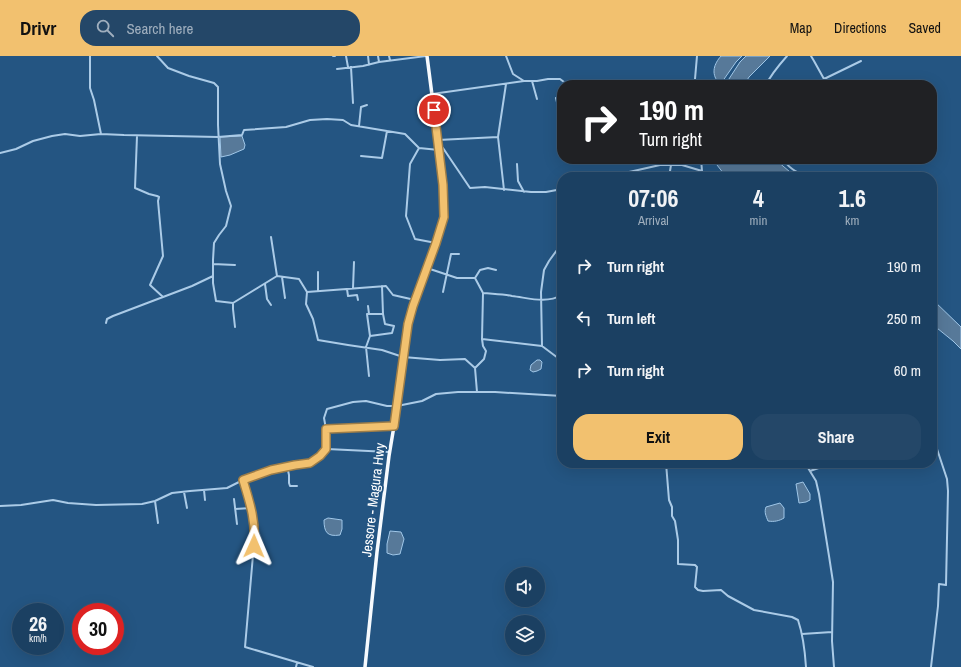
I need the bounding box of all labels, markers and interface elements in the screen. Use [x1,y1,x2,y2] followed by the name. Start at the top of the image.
[80,10,360,46] search box
[20,15,56,41] text: Drivr
[94,17,116,39] icon: search
[126,18,193,39] text: Search here
[790,19,812,37] text: Map
[834,19,886,37] text: Directions
[908,19,941,37] text: Saved
[639,91,704,129] text: 190 m
[417,93,451,127] pin
[573,96,625,148] icon: right
[423,99,445,121] icon: arrive
[639,127,702,152] text: Turn right
[628,182,678,214] text: 07:06
[753,182,764,214] text: 4
[838,182,866,214] text: 1.6
[638,212,669,229] text: Arrival
[750,212,767,229] text: min
[845,212,859,229] text: km
[573,255,595,277] icon: right
[607,256,664,277] text: Turn right
[887,256,921,277] text: 190 m
[573,307,595,329] icon: left
[607,308,655,329] text: Turn left
[887,308,921,329] text: 250 m
[573,359,595,381] icon: right
[607,360,664,381] text: Turn right
[894,360,921,381] text: 60 m
[573,414,743,460] button: Exit
[751,414,921,460] button: Share
[357,442,389,558] street label: Jessore - Magura Hwy
[233,525,275,567] position arrow
[505,567,545,655] map controls
[505,567,545,607] button: sound
[72,603,124,655] speed limit sign: 30
[29,610,47,637] text: 26
[505,615,545,655] button: layers
[29,632,47,645] text: km/h

